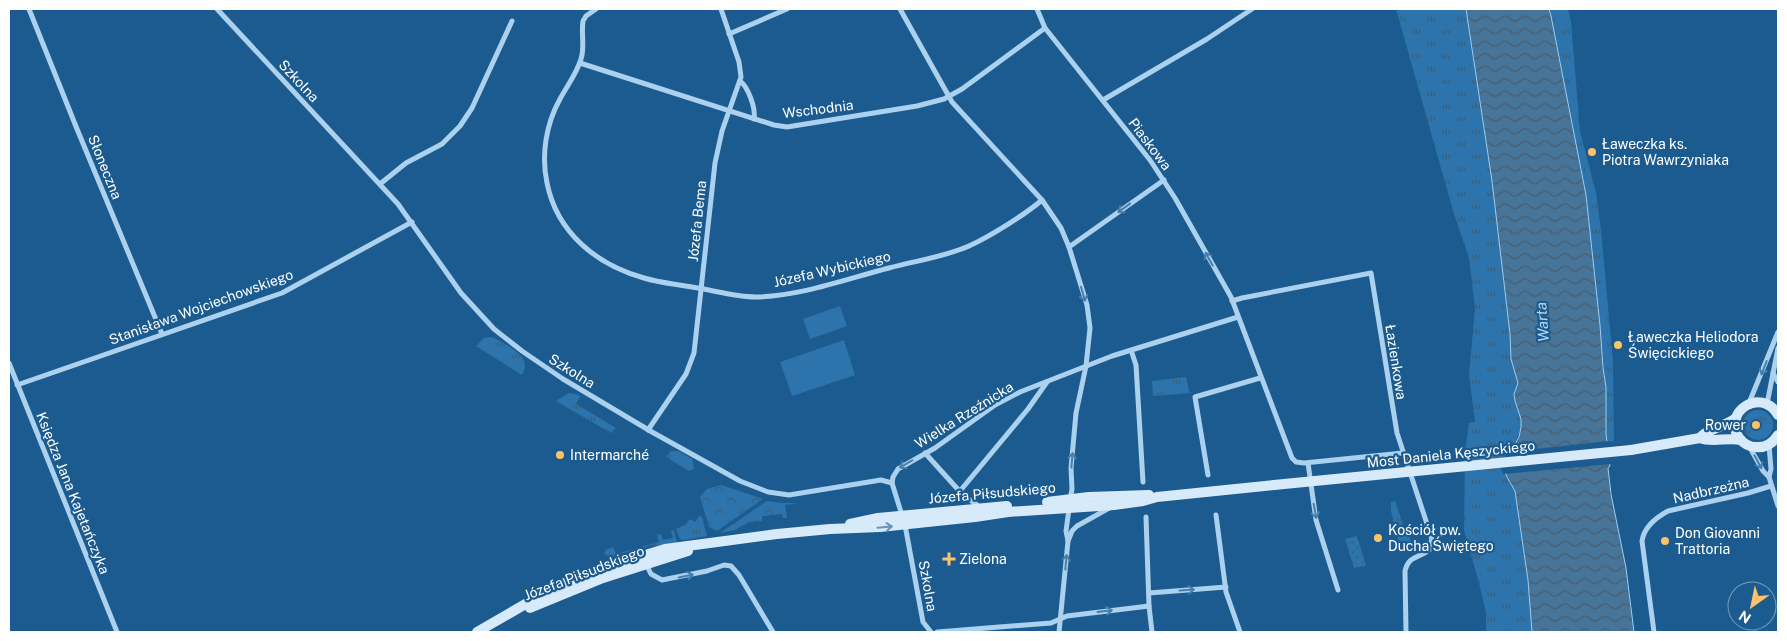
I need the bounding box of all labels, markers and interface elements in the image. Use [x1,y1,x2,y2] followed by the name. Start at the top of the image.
[276,57,322,105] street label: Szkolna
[782,97,854,121] street label: Wschodnia
[1125,115,1175,173] street label: Piaskowa
[85,133,125,201] street label: Słoneczna
[1602,136,1729,168] place label: Ławeczka ks. Piotra Wawrzyniaka
[1586,146,1598,158] marker: Ławeczka ks. Piotra Wawrzyniaka
[685,180,709,262] street label: Józefa Bema
[1117,203,1131,213] one-way arrow
[772,248,892,290] street label: Józefa Wybickiego
[1204,251,1214,266] one-way arrow
[107,266,295,348] street label: Stanisława Wojciechowskiego
[1079,285,1089,301] one-way arrow
[1532,301,1552,343] water label: Warta
[1382,323,1410,401] street label: Łazienkowa
[1628,329,1758,361] place label: Ławeczka Heliodora Święcickiego
[1612,339,1624,351] marker: Ławeczka Heliodora Święcickiego
[546,351,598,391] street label: Szkolna
[1759,360,1768,375] one-way arrow
[912,378,1016,452] street label: Wielka Rzeźnicka
[33,410,113,576] street label: Księdza Jana Kajetańczyka
[1705,417,1746,433] place label: Rower
[1750,419,1762,431] marker: Rower
[1366,437,1536,471] street label: Most Daniela Kęszyckiego
[570,447,649,463] place label: Intermarché
[554,449,566,461] marker: Intermarché
[1067,453,1077,469] one-way arrow
[1754,454,1764,469] one-way arrow
[899,460,914,469] one-way arrow
[1671,473,1751,507] street label: Nadbrzeżna
[928,479,1056,507] street label: Józefa Piłsudskiego
[1310,503,1320,519] one-way arrow
[877,522,893,531] one-way arrow
[1388,522,1494,554] place label: Kościół pw. Ducha Świętego
[1675,525,1760,557] place label: Don Giovanni Trattoria
[1372,532,1384,544] marker: Kościół pw. Ducha Świętego
[1659,535,1671,547] marker: Don Giovanni Trattoria
[522,543,647,603] street label: Józefa Piłsudskiego
[959,551,1007,567] place label: Zielona
[943,553,955,565] marker: Zielona
[1061,554,1071,570] one-way arrow
[916,559,940,613] street label: Szkolna
[677,571,693,580] one-way arrow
[1727,581,1777,631] north arrow
[1179,585,1195,594] one-way arrow
[1097,606,1113,616] one-way arrow
[1736,607,1754,627] text: N

